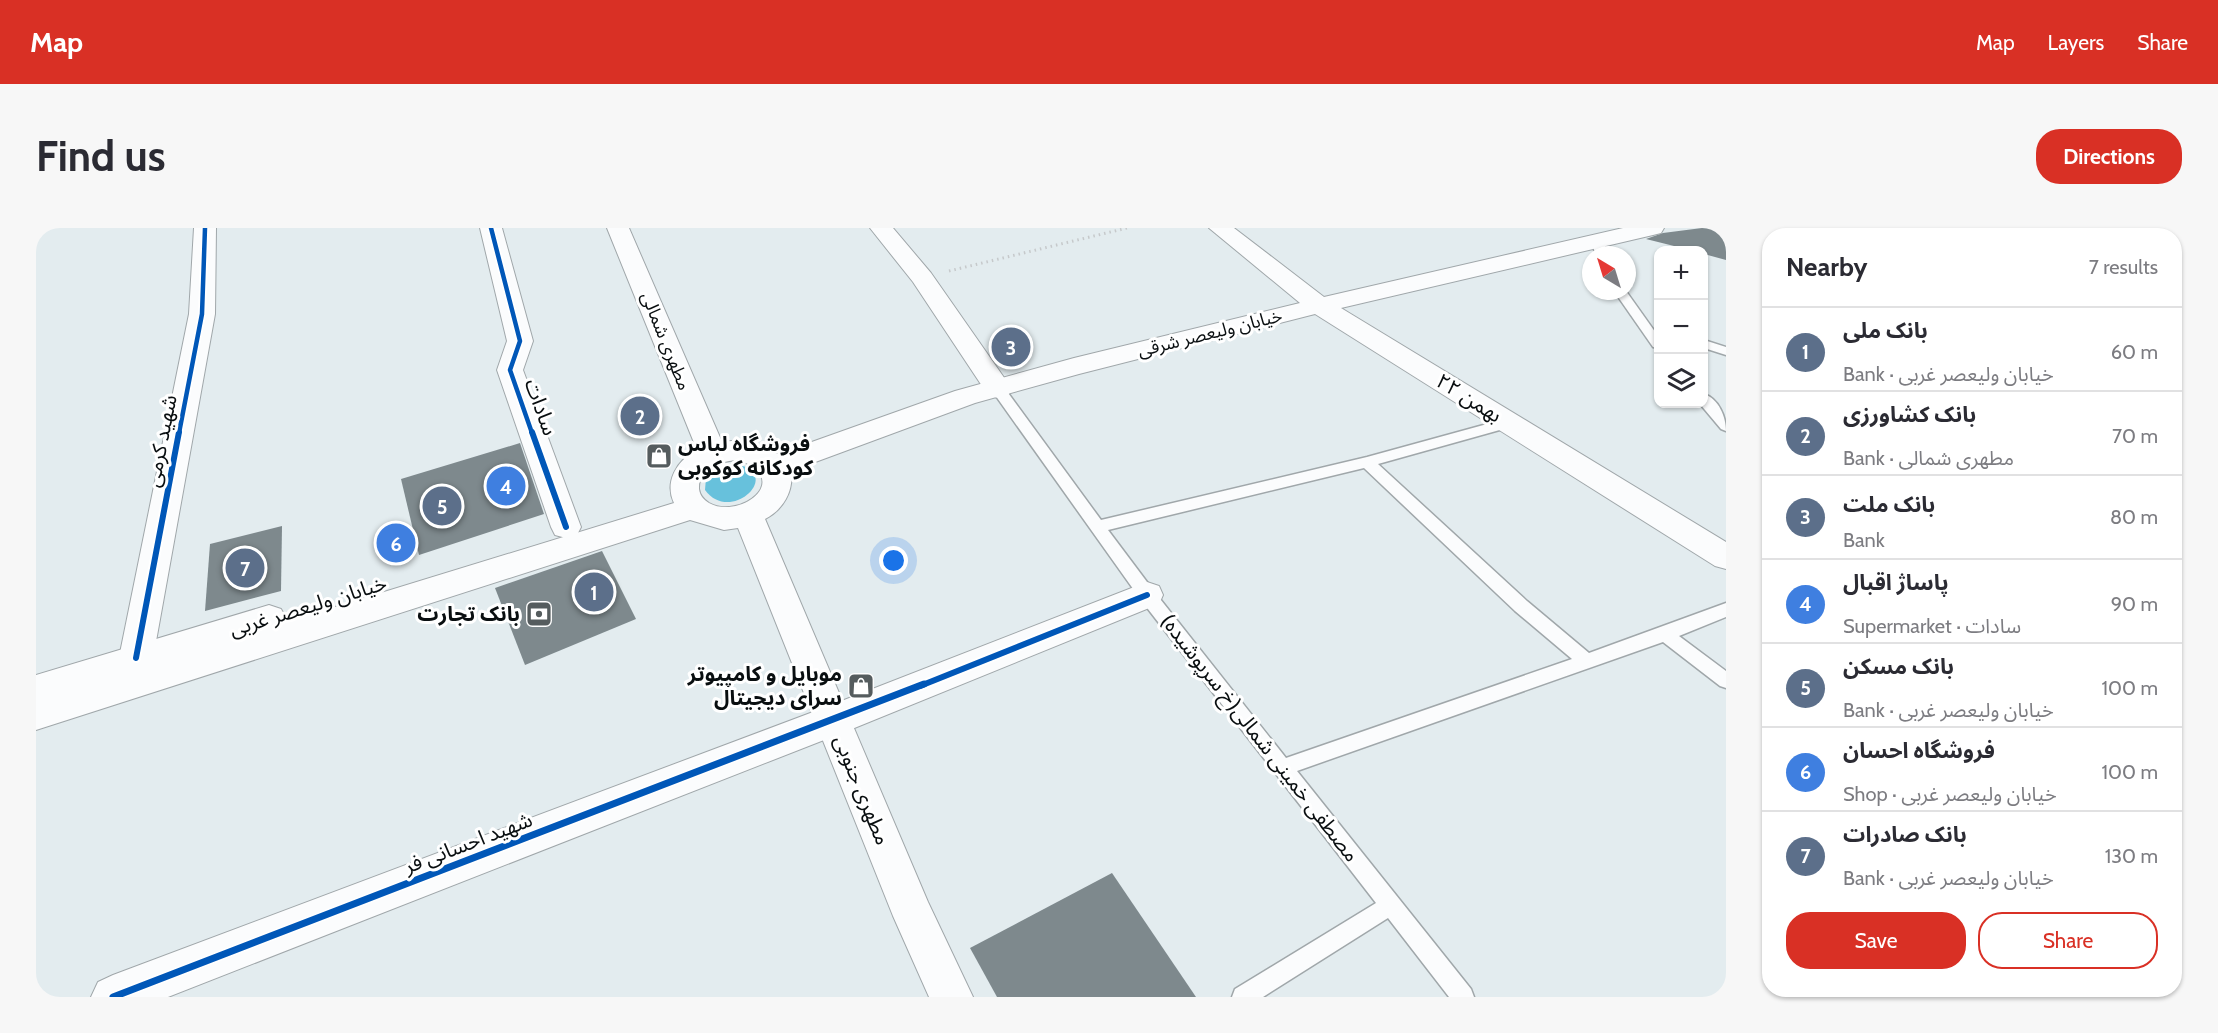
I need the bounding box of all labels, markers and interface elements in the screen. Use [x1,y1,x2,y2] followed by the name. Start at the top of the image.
[30,25,83,59] text: Map
[1976,30,2015,55] text: Map
[2048,30,2104,55] text: Layers
[2137,30,2188,55] text: Share
[2036,129,2182,184] button: Directions
[36,130,165,182] text: Find us
[1582,246,1636,300] north arrow
[1654,246,1708,408] map controls
[1654,246,1708,300] button: +
[1786,251,1867,283] text: Nearby
[2089,255,2158,279] text: 7 results
[636,289,696,393] street label: مطهری شمالی
[1654,300,1708,354] button: −
[1135,304,1285,362] street label: خیابان ولیعصر شرقی
[1843,317,1928,344] text: بانک ملی
[992,324,1030,370] pin: 3
[1802,340,1809,364] text: 1
[2111,340,2158,364] text: 60 m
[1654,354,1708,408] button: layers
[1843,362,2054,386] text: Bank · خیابان ولیعصر غربی
[1432,368,1507,427] street label: ۲۲ بهمن
[520,375,563,439] street label: سادات
[139,393,182,489] street label: شهید کرمی
[620,394,660,438] pin: 2
[1843,401,1976,428] text: بانک کشاورزی
[1800,424,1811,448] text: 2
[2112,424,2158,448] text: 70 m
[678,431,814,480] place label: فروشگاه لباس کودکانه کوکوبی
[644,441,674,471] shop icon: فروشگاه لباس کودکانه کوکوبی
[1843,446,2014,470] text: Bank · مطهری شمالی
[486,464,526,508] pin: 4
[422,484,462,528] pin: 5
[1843,491,1935,518] text: بانک ملت
[1800,505,1811,529] text: 3
[2110,505,2158,529] text: 80 m
[376,520,416,566] pin: 6
[1843,528,1885,552] text: Bank
[226,546,264,590] pin: 7
[879,546,908,575] your location
[1843,569,1949,596] text: پاساژ اقبال
[226,570,390,641] street label: خیابان ولیعصر غربی
[574,570,614,614] pin: 1
[1799,592,1812,616] text: 4
[2111,592,2158,616] text: 90 m
[524,599,554,629] bank icon: بانک تجارت
[417,601,520,626] place label: بانک تجارت
[1154,609,1365,868] street label: مصطفی خمینی شمالی(خ سرپوشیده)
[1843,614,2021,638] text: Supermarket · سادات
[1843,653,1954,680] text: بانک مسکن
[687,661,842,710] place label: موبایل و کامپیوتر سرای دیجیتال
[846,671,876,701] shop icon: موبایل و کامپیوتر سرای دیجیتال
[1800,676,1811,700] text: 5
[2102,676,2158,700] text: 100 m
[1843,698,2054,722] text: Bank · خیابان ولیعصر غربی
[829,731,896,848] street label: مطهری جنوبی
[1843,737,1995,764] text: فروشگاه احسان
[1800,760,1811,784] text: 6
[2102,760,2158,784] text: 100 m
[1843,782,2057,806] text: Shop · خیابان ولیعصر غربی
[399,807,536,879] street label: شهید احسانی فر
[1843,821,1967,848] text: بانک صادرات
[1800,844,1811,868] text: 7
[2105,844,2158,868] text: 130 m
[1843,866,2054,890] text: Bank · خیابان ولیعصر غربی
[1786,912,1966,969] button: Save
[1978,912,2158,969] button: Share

